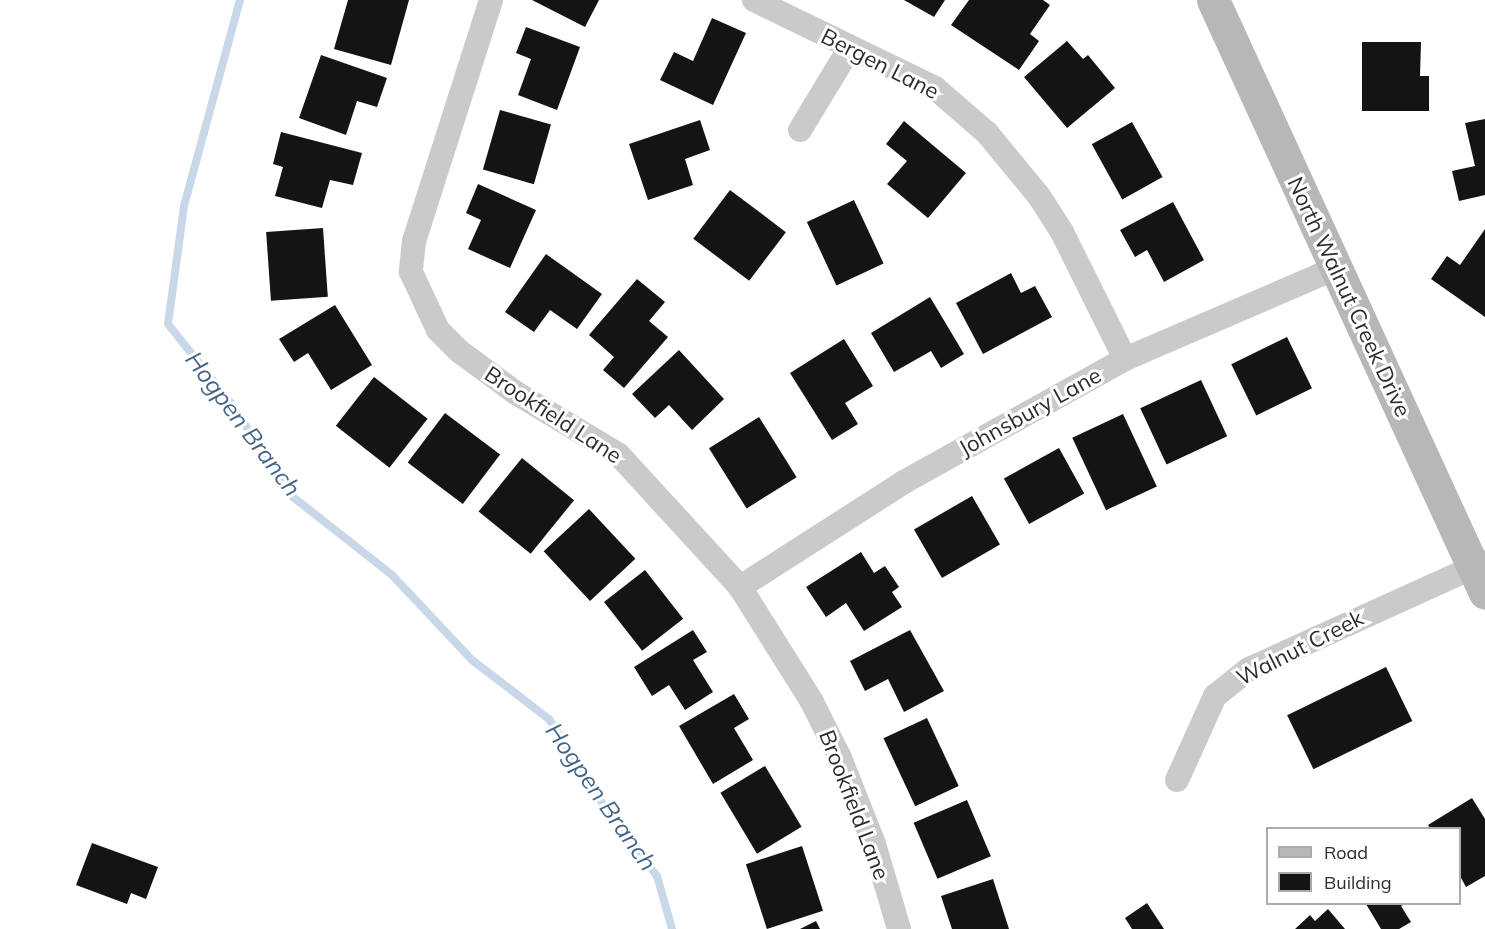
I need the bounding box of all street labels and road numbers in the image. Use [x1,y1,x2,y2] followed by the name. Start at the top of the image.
[817,23,943,105] street label: Bergen Lane
[1282,173,1416,421] street label: North Walnut Creek Drive
[480,361,626,469] street label: Brookfield Lane
[954,362,1106,462] street label: Johnsbury Lane
[1232,605,1368,691] street label: Walnut Creek
[813,726,895,884] street label: Brookfield Lane

